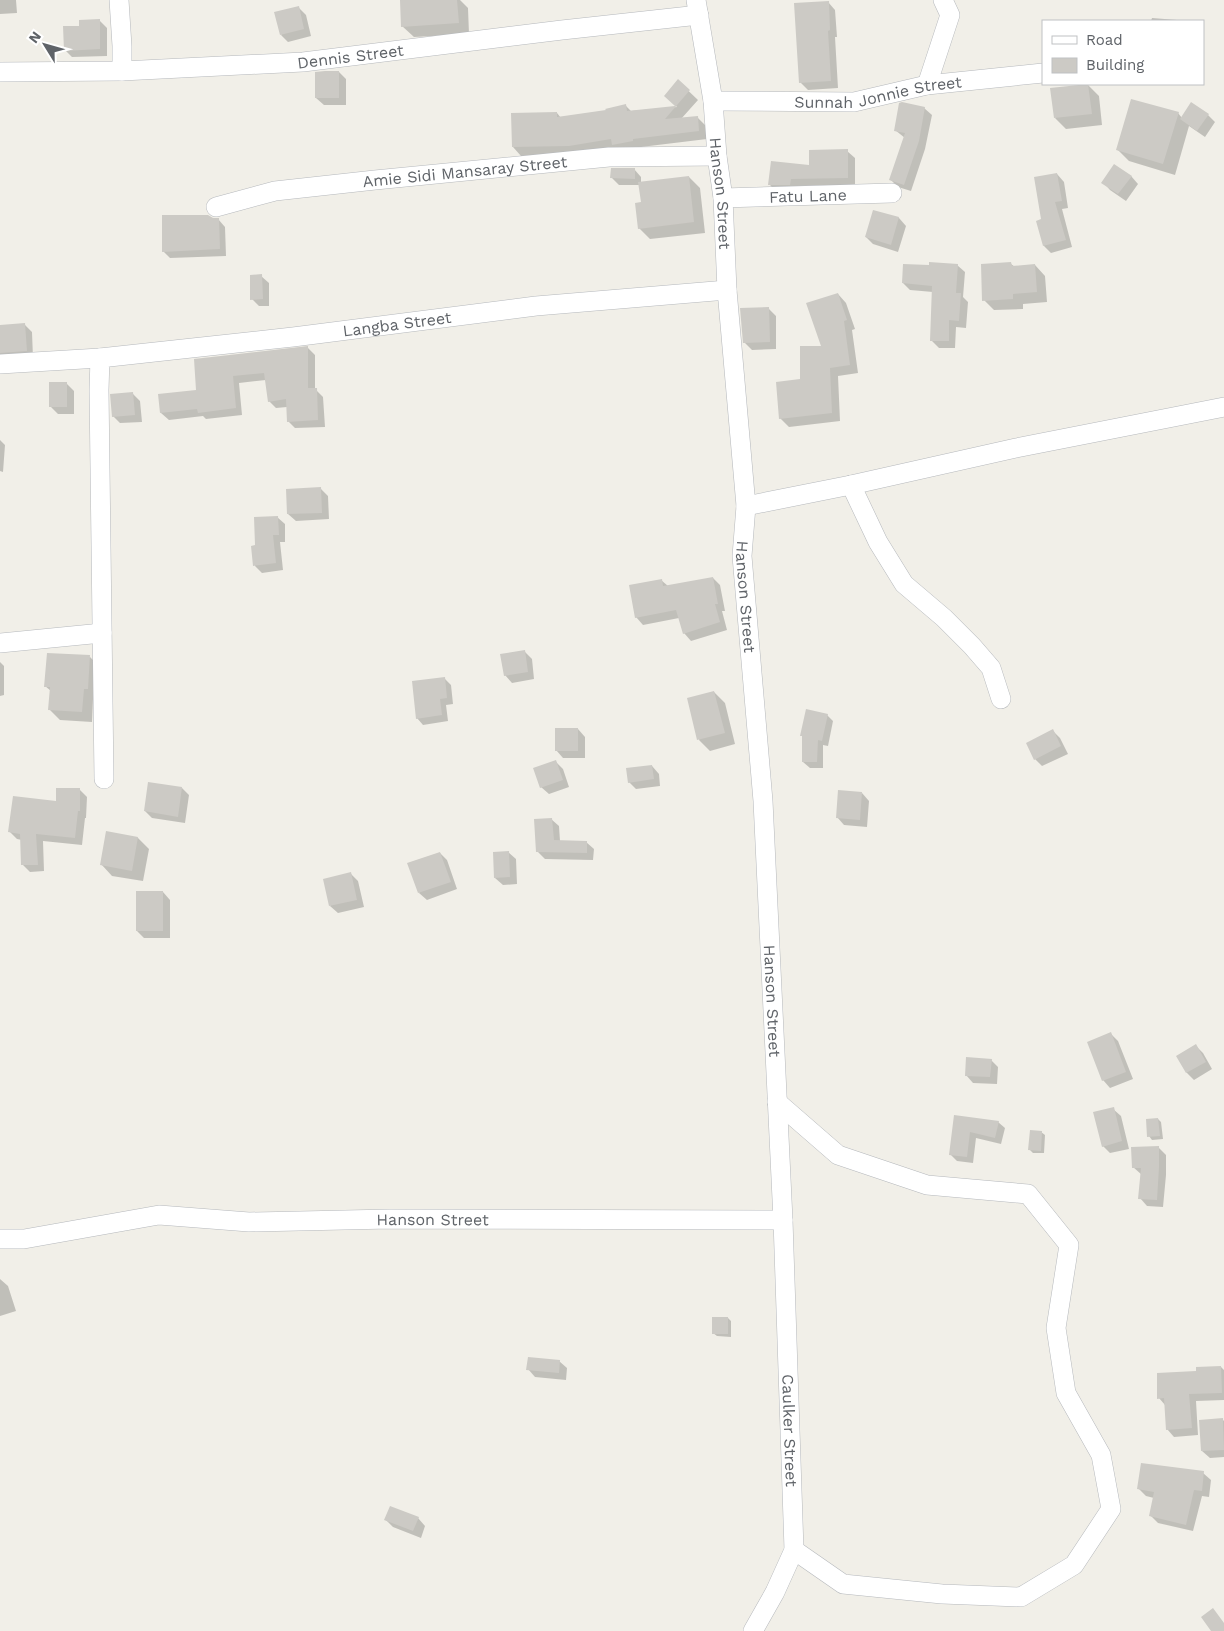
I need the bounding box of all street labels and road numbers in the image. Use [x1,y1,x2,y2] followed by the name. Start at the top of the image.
[296,40,405,72] street label: Dennis Street
[794,72,963,111] street label: Sunnah Jonnie Street
[706,137,735,250] street label: Hanson Street
[362,152,568,191] street label: Amie Sidi Mansaray Street
[769,185,847,206] street label: Fatu Lane
[341,307,453,340] street label: Langba Street
[732,540,760,654] street label: Hanson Street
[760,944,785,1058] street label: Hanson Street
[376,1209,489,1229] street label: Hanson Street
[779,1374,801,1487] street label: Caulker Street

